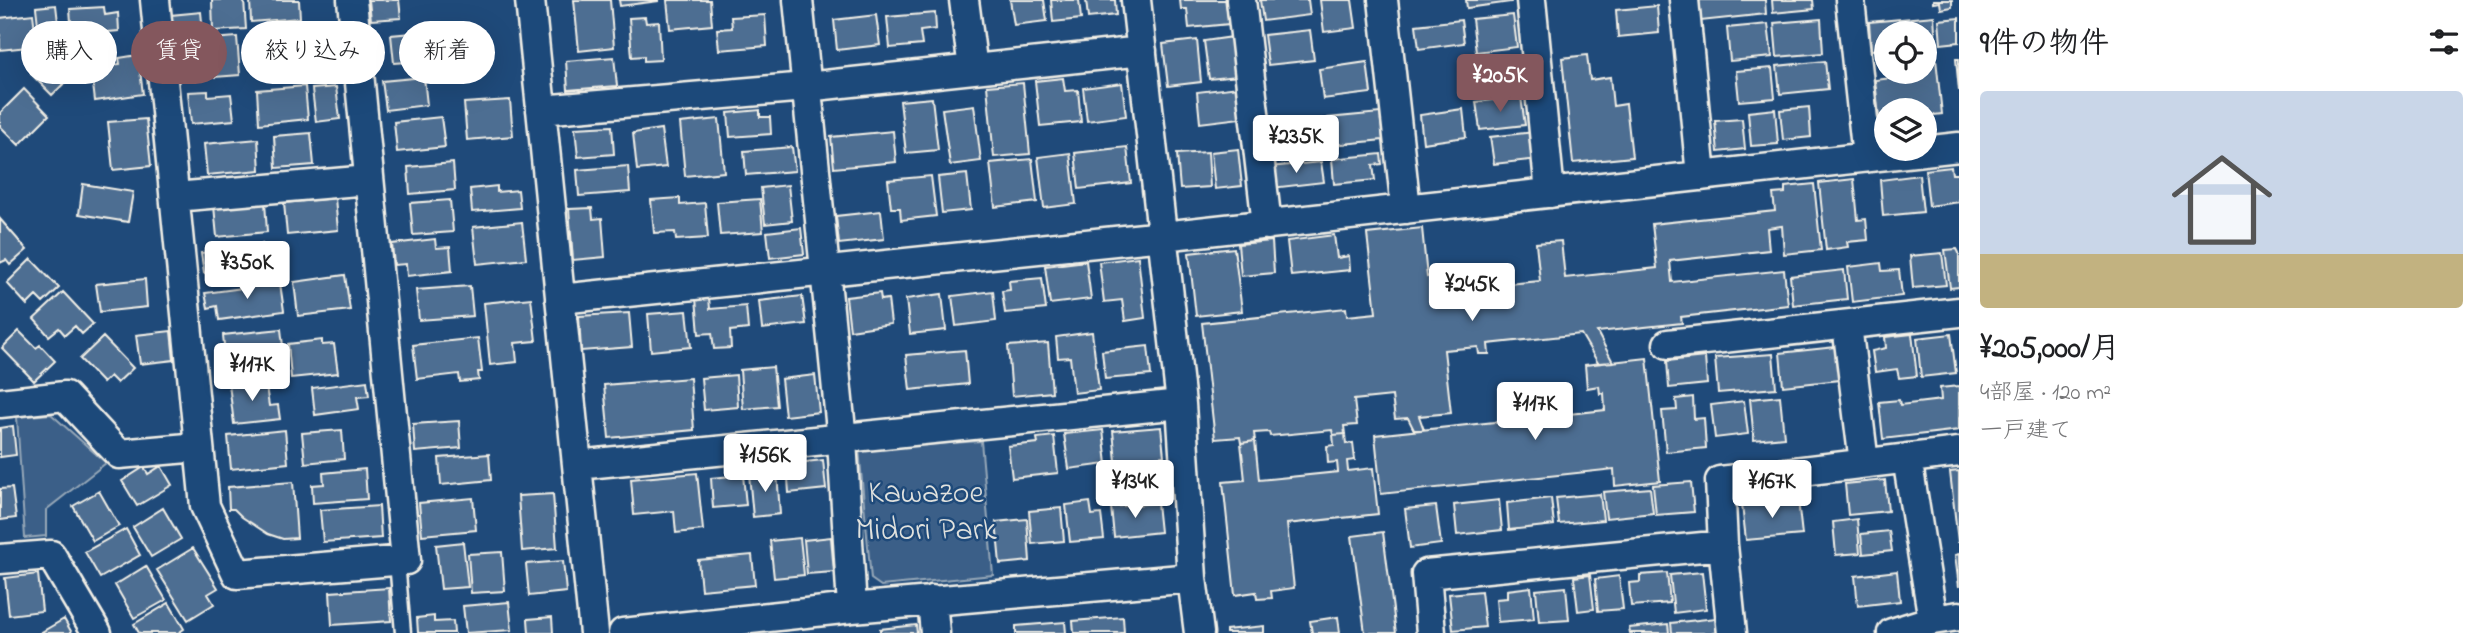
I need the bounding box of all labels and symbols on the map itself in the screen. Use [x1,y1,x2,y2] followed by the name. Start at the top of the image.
[1451,54,1549,114] pin: ¥205K
[1247,116,1345,175] pin: ¥235K
[198,242,296,301] pin: ¥350K
[1423,264,1521,323] pin: ¥245K
[203,344,301,403] pin: ¥117K
[1486,382,1584,442] pin: ¥117K
[716,434,814,494] pin: ¥156K
[1086,461,1184,520] pin: ¥134K
[1723,461,1821,520] pin: ¥167K
[855,471,998,555] park label: Kawazoe Midori Park

